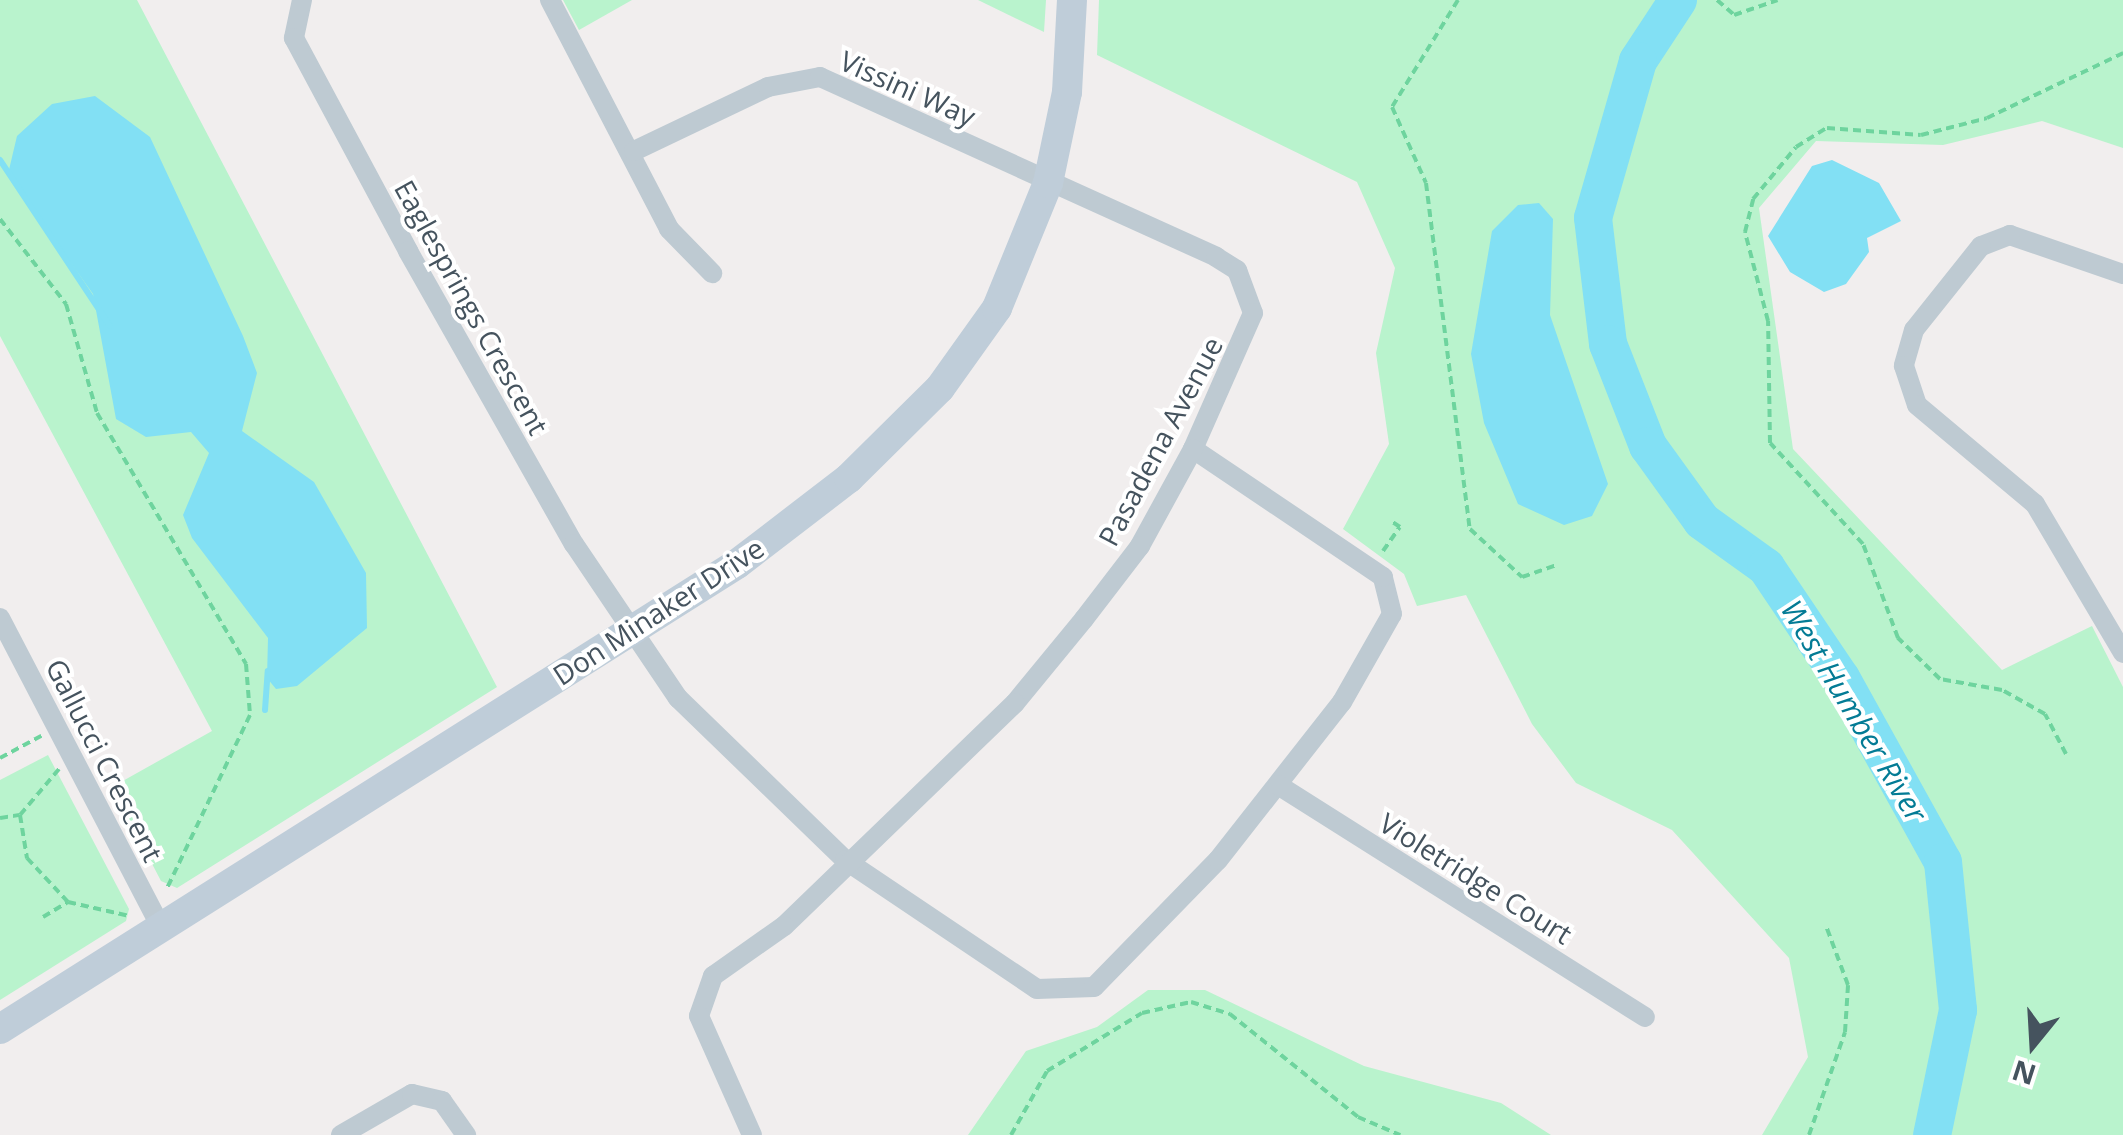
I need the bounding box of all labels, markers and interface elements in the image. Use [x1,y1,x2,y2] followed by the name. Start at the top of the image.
[835,43,981,133] street label: Vissini Way
[388,174,556,440] street label: Eaglesprings Crescent
[1091,331,1229,551] street label: Pasadena Avenue
[546,530,770,692] street label: Don Minaker Drive
[1774,594,1934,828] water label: West Humber River
[39,653,171,867] street label: Gallucci Crescent
[1374,805,1578,951] street label: Violetridge Court
[1983,995,2083,1095] north arrow
[2007,1052,2040,1095] text: N

